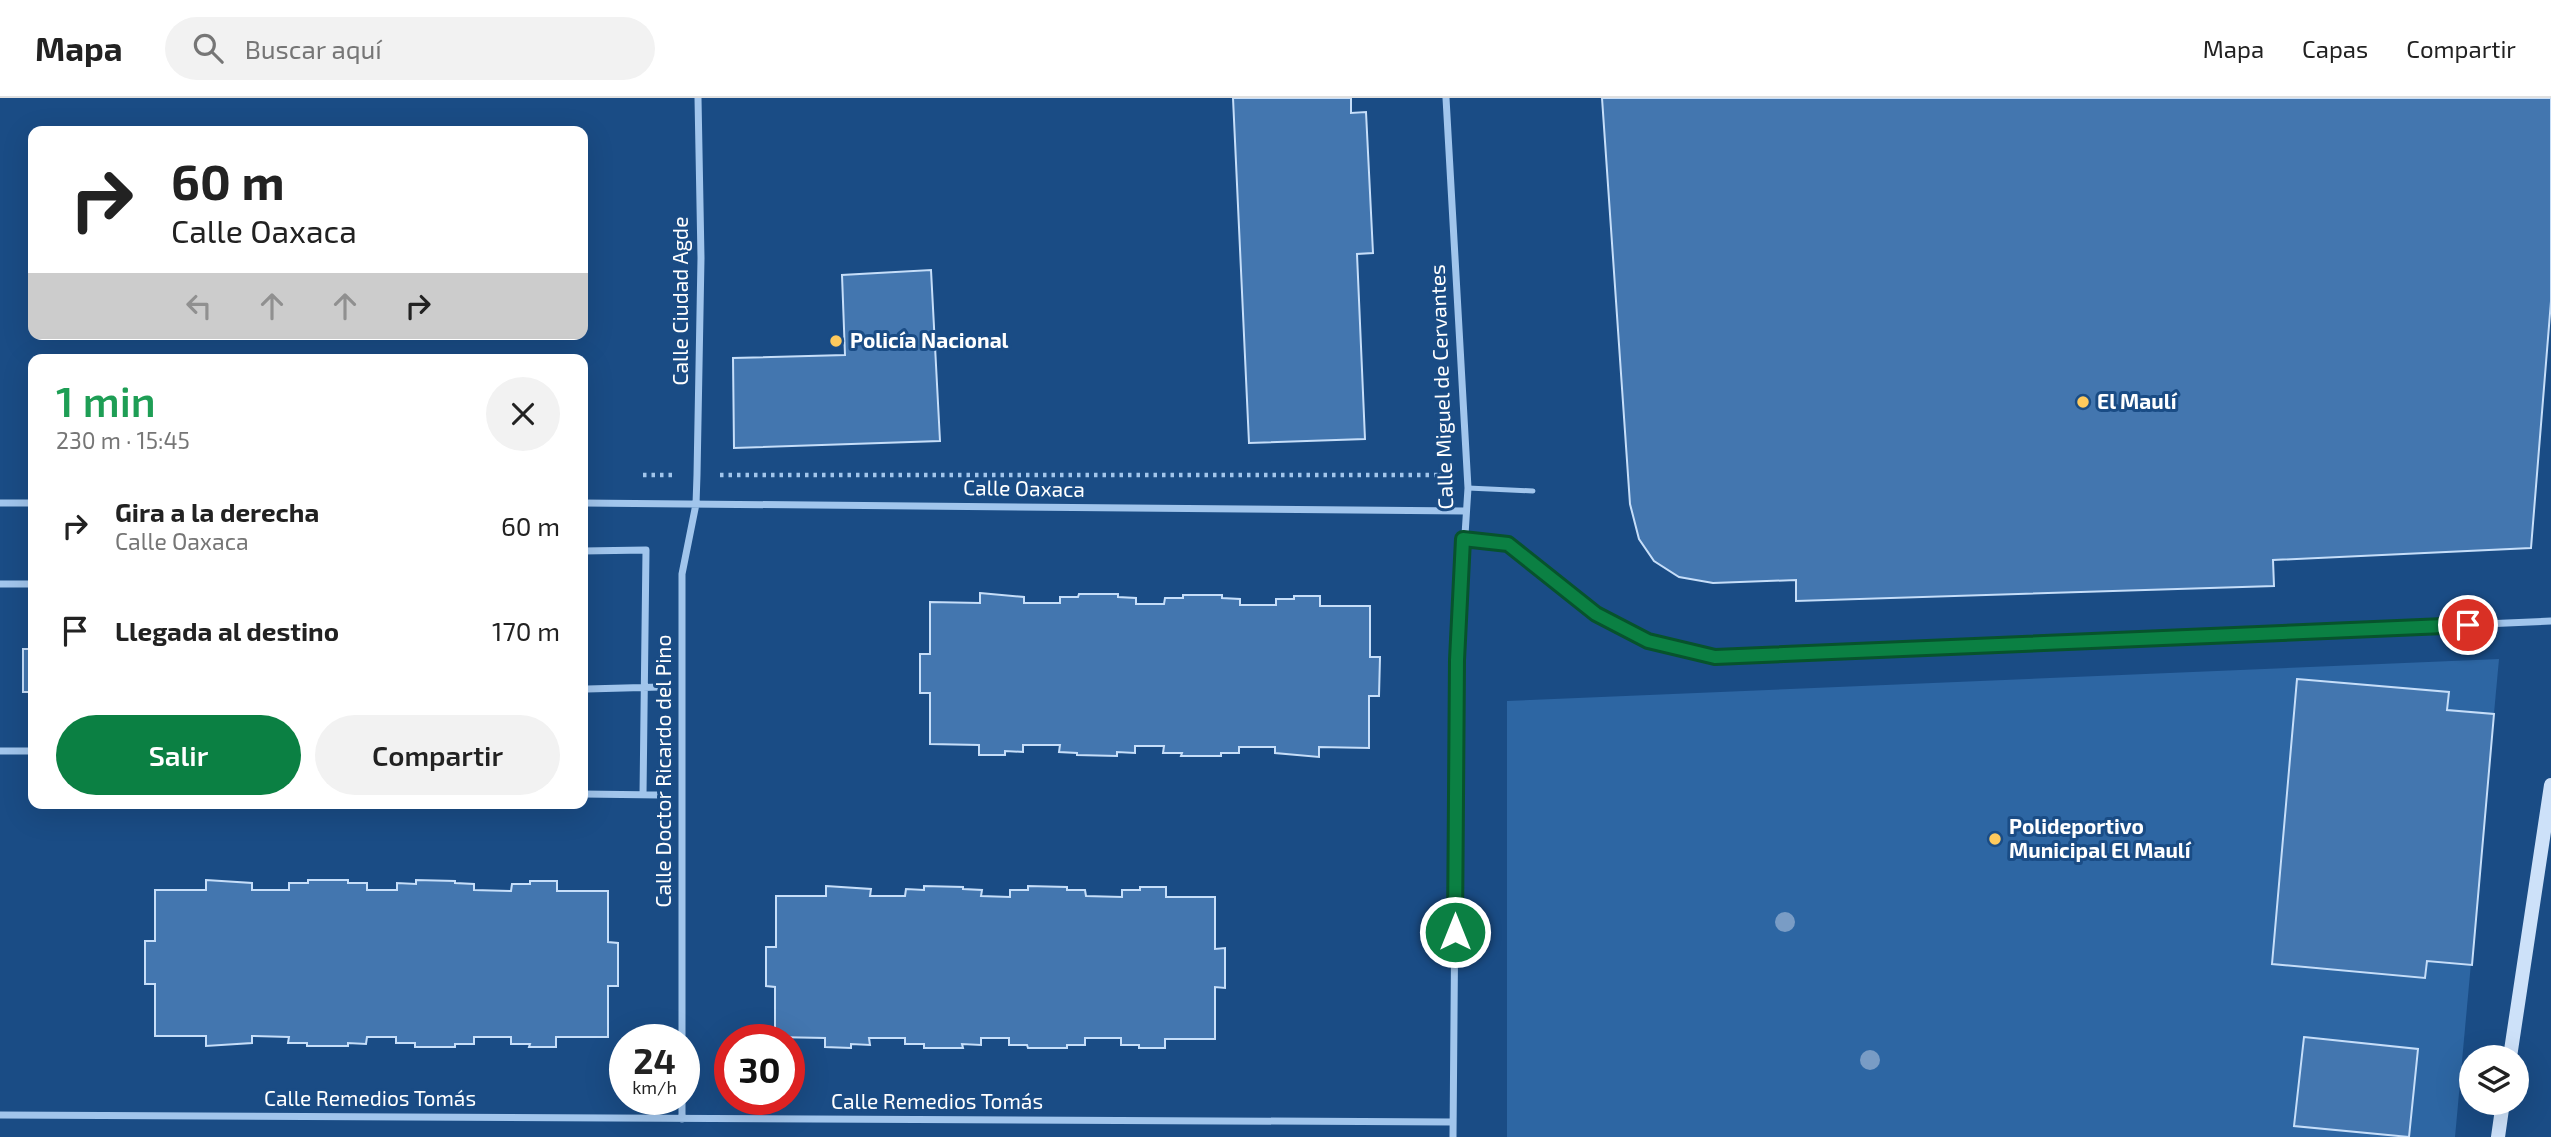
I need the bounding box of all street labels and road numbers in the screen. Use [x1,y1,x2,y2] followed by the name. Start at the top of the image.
[667,217,692,385] street label: Calle Ciudad Agde
[1424,264,1457,510] street label: Calle Miguel de Cervantes
[963,474,1085,501] street label: Calle Oaxaca
[650,635,675,907] street label: Calle Doctor Ricardo del Pino
[264,1085,476,1110] street label: Calle Remedios Tomás
[831,1088,1043,1113] street label: Calle Remedios Tomás

